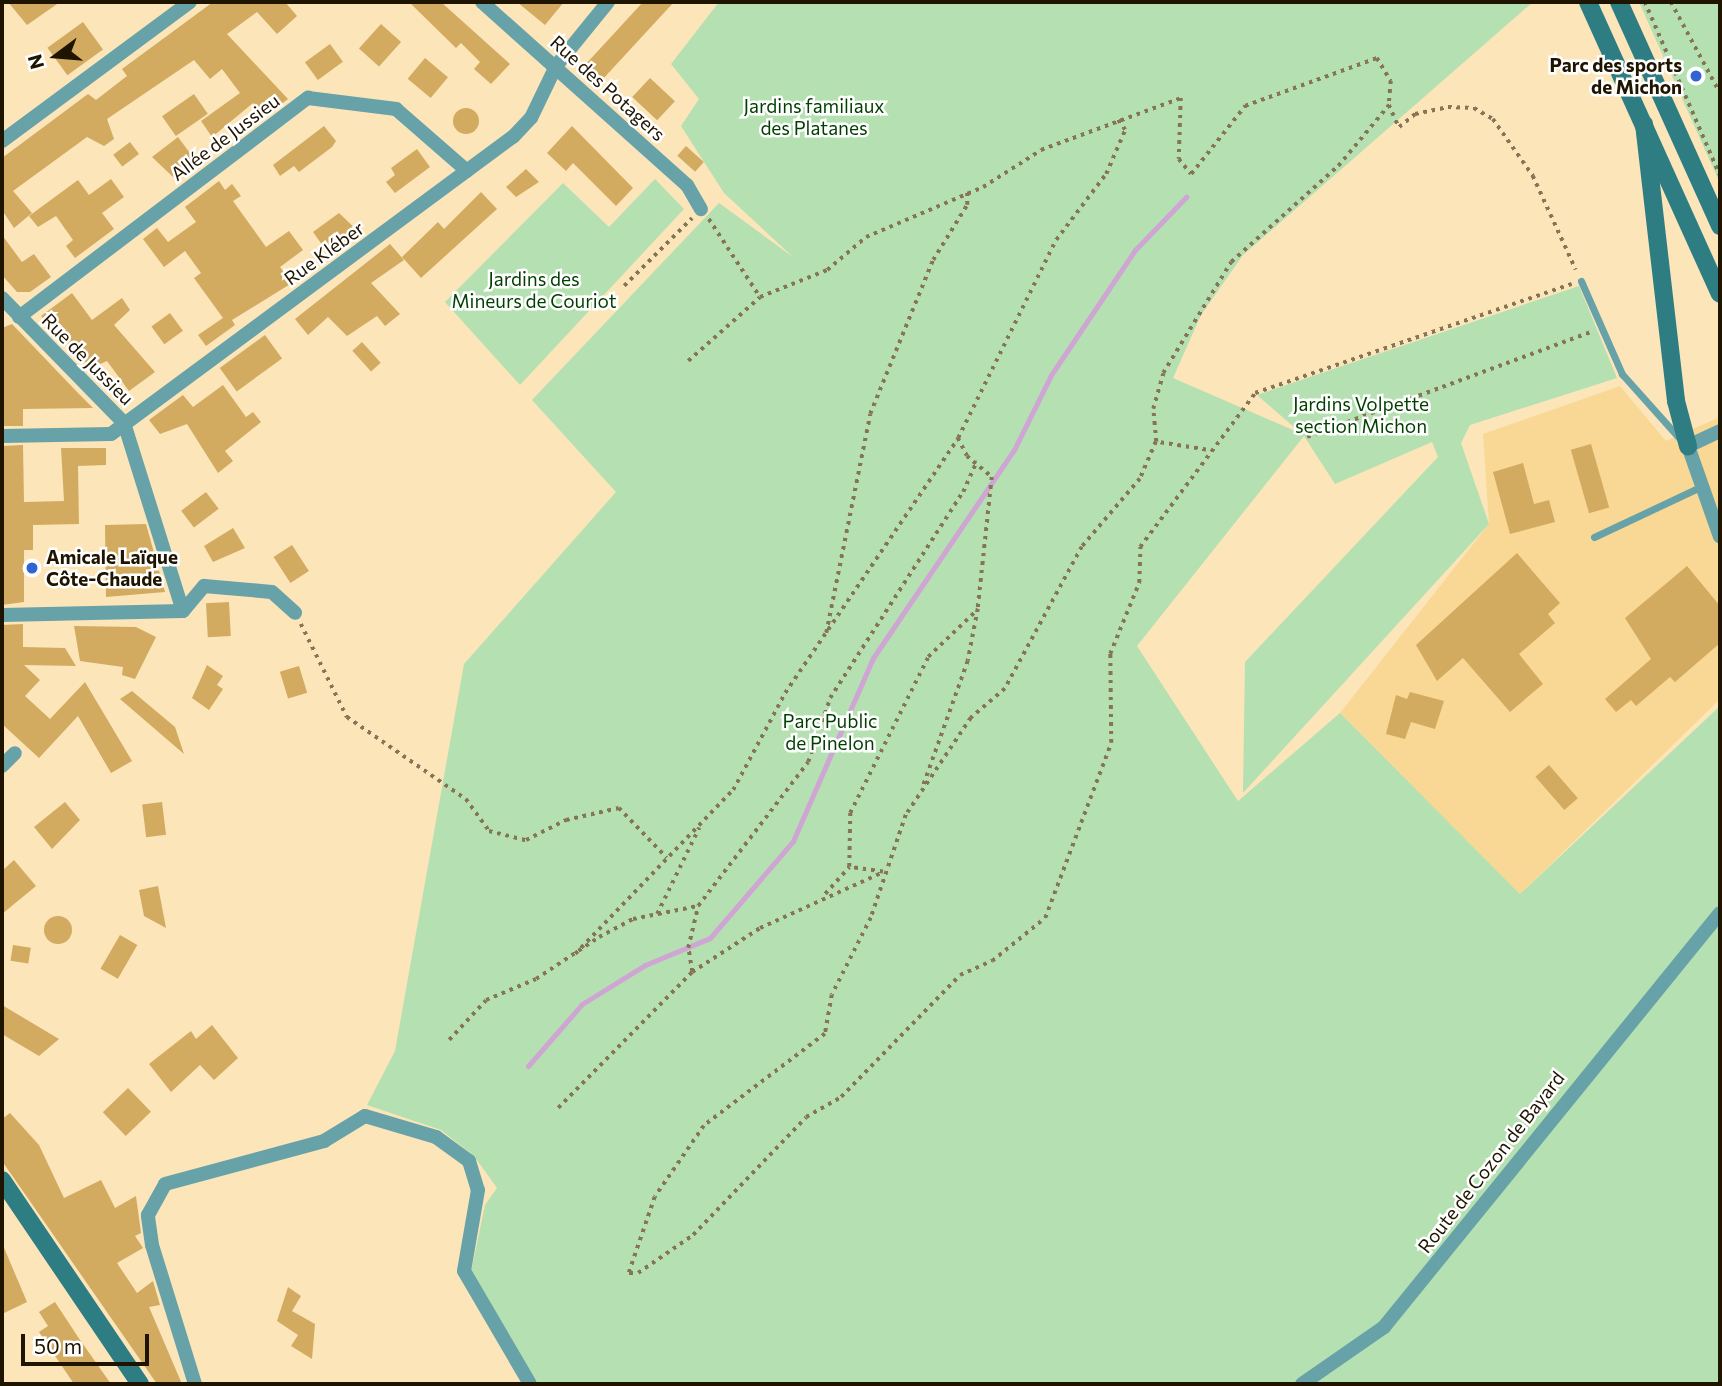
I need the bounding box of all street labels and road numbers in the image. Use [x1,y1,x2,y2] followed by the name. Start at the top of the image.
[546,30,670,146] street label: Rue des Potagers
[166,89,284,185] street label: Allée de Jussieu
[280,216,368,290] street label: Rue Kléber
[37,308,139,410] street label: Rue de Jussieu
[1413,1067,1569,1257] street label: Route de Cozon de Bayard

